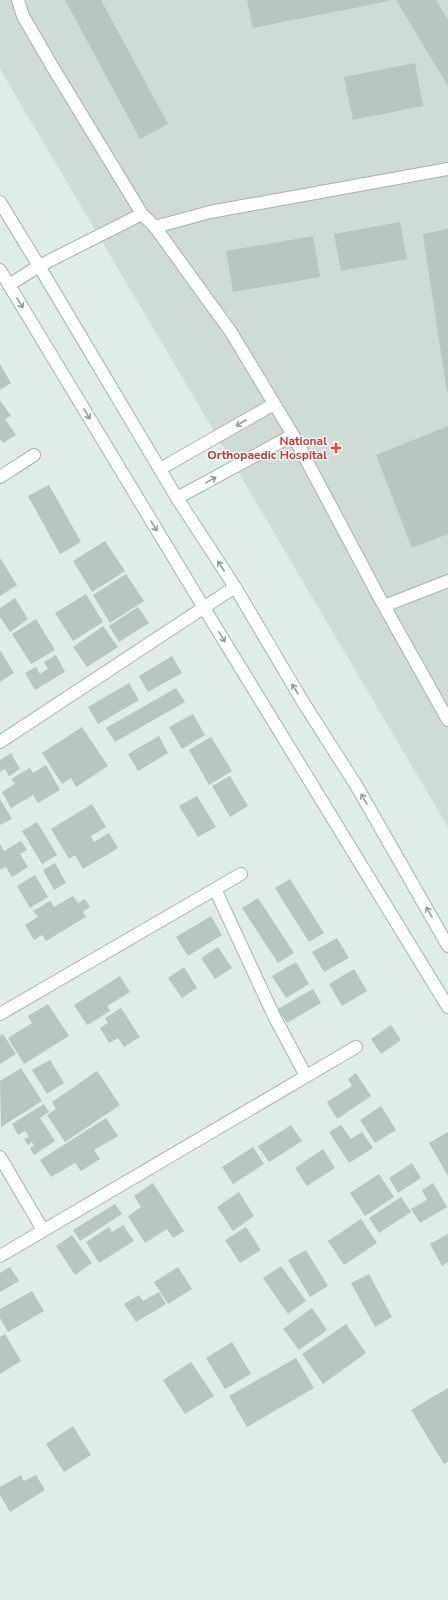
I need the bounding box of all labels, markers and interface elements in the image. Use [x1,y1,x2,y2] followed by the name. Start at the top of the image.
[17,297,25,309] one-way arrow
[84,408,92,420] one-way arrow
[235,420,247,427] one-way arrow
[207,433,327,463] place label: National Orthopaedic Hospital
[330,442,342,454] marker: National Orthopaedic Hospital
[205,475,217,483] one-way arrow
[151,520,159,532] one-way arrow
[217,561,225,572] one-way arrow
[218,631,226,643] one-way arrow
[291,683,299,695] one-way arrow
[360,794,368,806] one-way arrow
[424,906,432,918] one-way arrow

